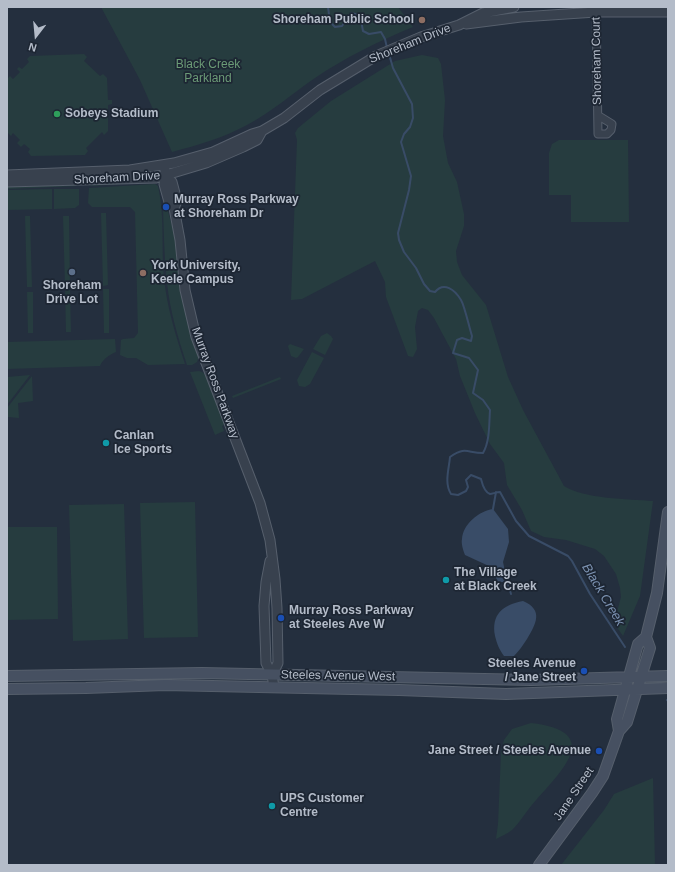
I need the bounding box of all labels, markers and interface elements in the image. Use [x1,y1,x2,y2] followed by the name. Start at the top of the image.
[273,13,414,27] place label: Shoreham Public School
[417,15,427,25] marker: Shoreham Public School
[16,16,56,56] north arrow
[589,17,605,105] street label: Shoreham Court
[367,21,453,67] street label: Shoreham Drive
[27,41,38,54] text: N
[176,58,240,86] park label: Black Creek Parkland
[65,107,158,121] place label: Sobeys Stadium
[52,109,62,119] marker: Sobeys Stadium
[73,169,161,187] street label: Shoreham Drive
[174,193,299,221] place label: Murray Ross Parkway at Shoreham Dr
[161,202,171,212] marker: Murray Ross Parkway at Shoreham Dr
[151,259,241,287] place label: York University, Keele Campus
[67,267,77,277] marker: Shoreham Drive Lot
[138,268,148,278] marker: York University, Keele Campus
[43,279,101,307] place label: Shoreham Drive Lot
[188,325,242,441] street label: Murray Ross Parkway
[114,429,172,457] place label: Canlan Ice Sports
[101,438,111,448] marker: Canlan Ice Sports
[578,561,628,629] water label: Black Creek
[454,566,537,594] place label: The Village at Black Creek
[441,575,451,585] marker: The Village at Black Creek
[289,604,414,632] place label: Murray Ross Parkway at Steeles Ave W
[276,613,286,623] marker: Murray Ross Parkway at Steeles Ave W
[488,657,576,685] place label: Steeles Avenue / Jane Street
[579,666,589,676] marker: Steeles Avenue / Jane Street
[281,668,395,684] street label: Steeles Avenue West
[428,744,591,758] place label: Jane Street / Steeles Avenue
[594,746,604,756] marker: Jane Street / Steeles Avenue
[551,765,597,823] street label: Jane Street
[280,792,364,820] place label: UPS Customer Centre
[267,801,277,811] marker: UPS Customer Centre

